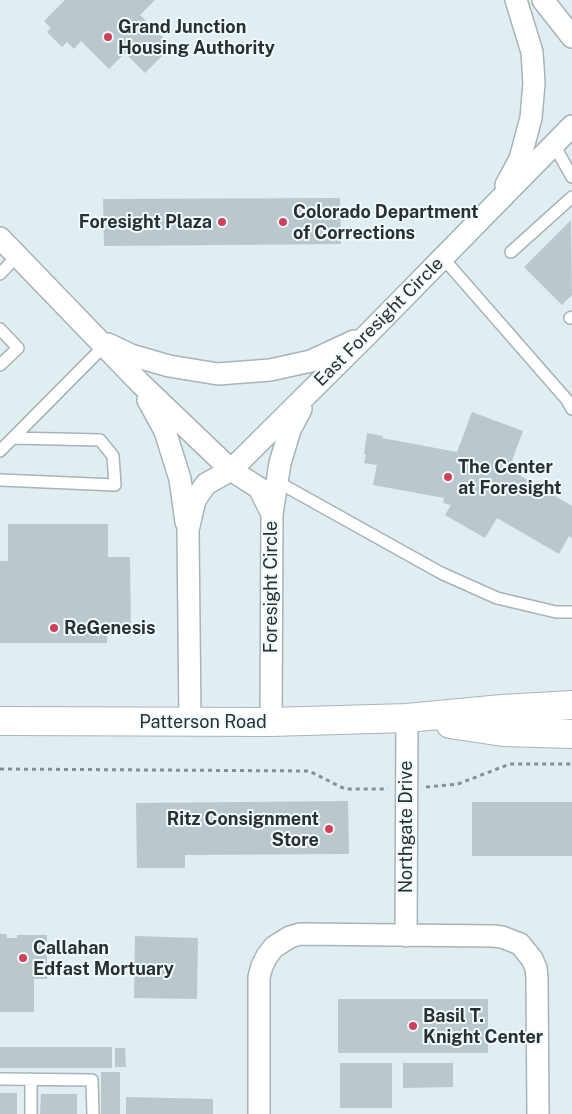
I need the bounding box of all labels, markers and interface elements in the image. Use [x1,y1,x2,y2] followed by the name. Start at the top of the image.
[118,16,275,58] place label: Grand Junction Housing Authority
[102,31,114,43] marker: Grand Junction Housing Authority
[293,201,478,243] place label: Colorado Department of Corrections
[79,211,212,233] place label: Foresight Plaza
[216,216,228,228] marker: Foresight Plaza
[277,216,289,228] marker: Colorado Department of Corrections
[310,253,448,391] street label: East Foresight Circle
[458,456,562,498] place label: The Center at Foresight
[442,471,454,483] marker: The Center at Foresight
[260,521,282,653] street label: Foresight Circle
[64,617,155,639] place label: ReGenesis
[48,622,60,634] marker: ReGenesis
[139,711,267,733] street label: Patterson Road
[395,761,417,893] street label: Northgate Drive
[167,808,319,851] place label: Ritz Consignment Store
[323,823,335,835] marker: Ritz Consignment Store
[33,937,174,980] place label: Callahan Edfast Mortuary
[17,952,29,964] marker: Callahan Edfast Mortuary
[423,1005,543,1048] place label: Basil T. Knight Center
[407,1020,419,1032] marker: Basil T. Knight Center

